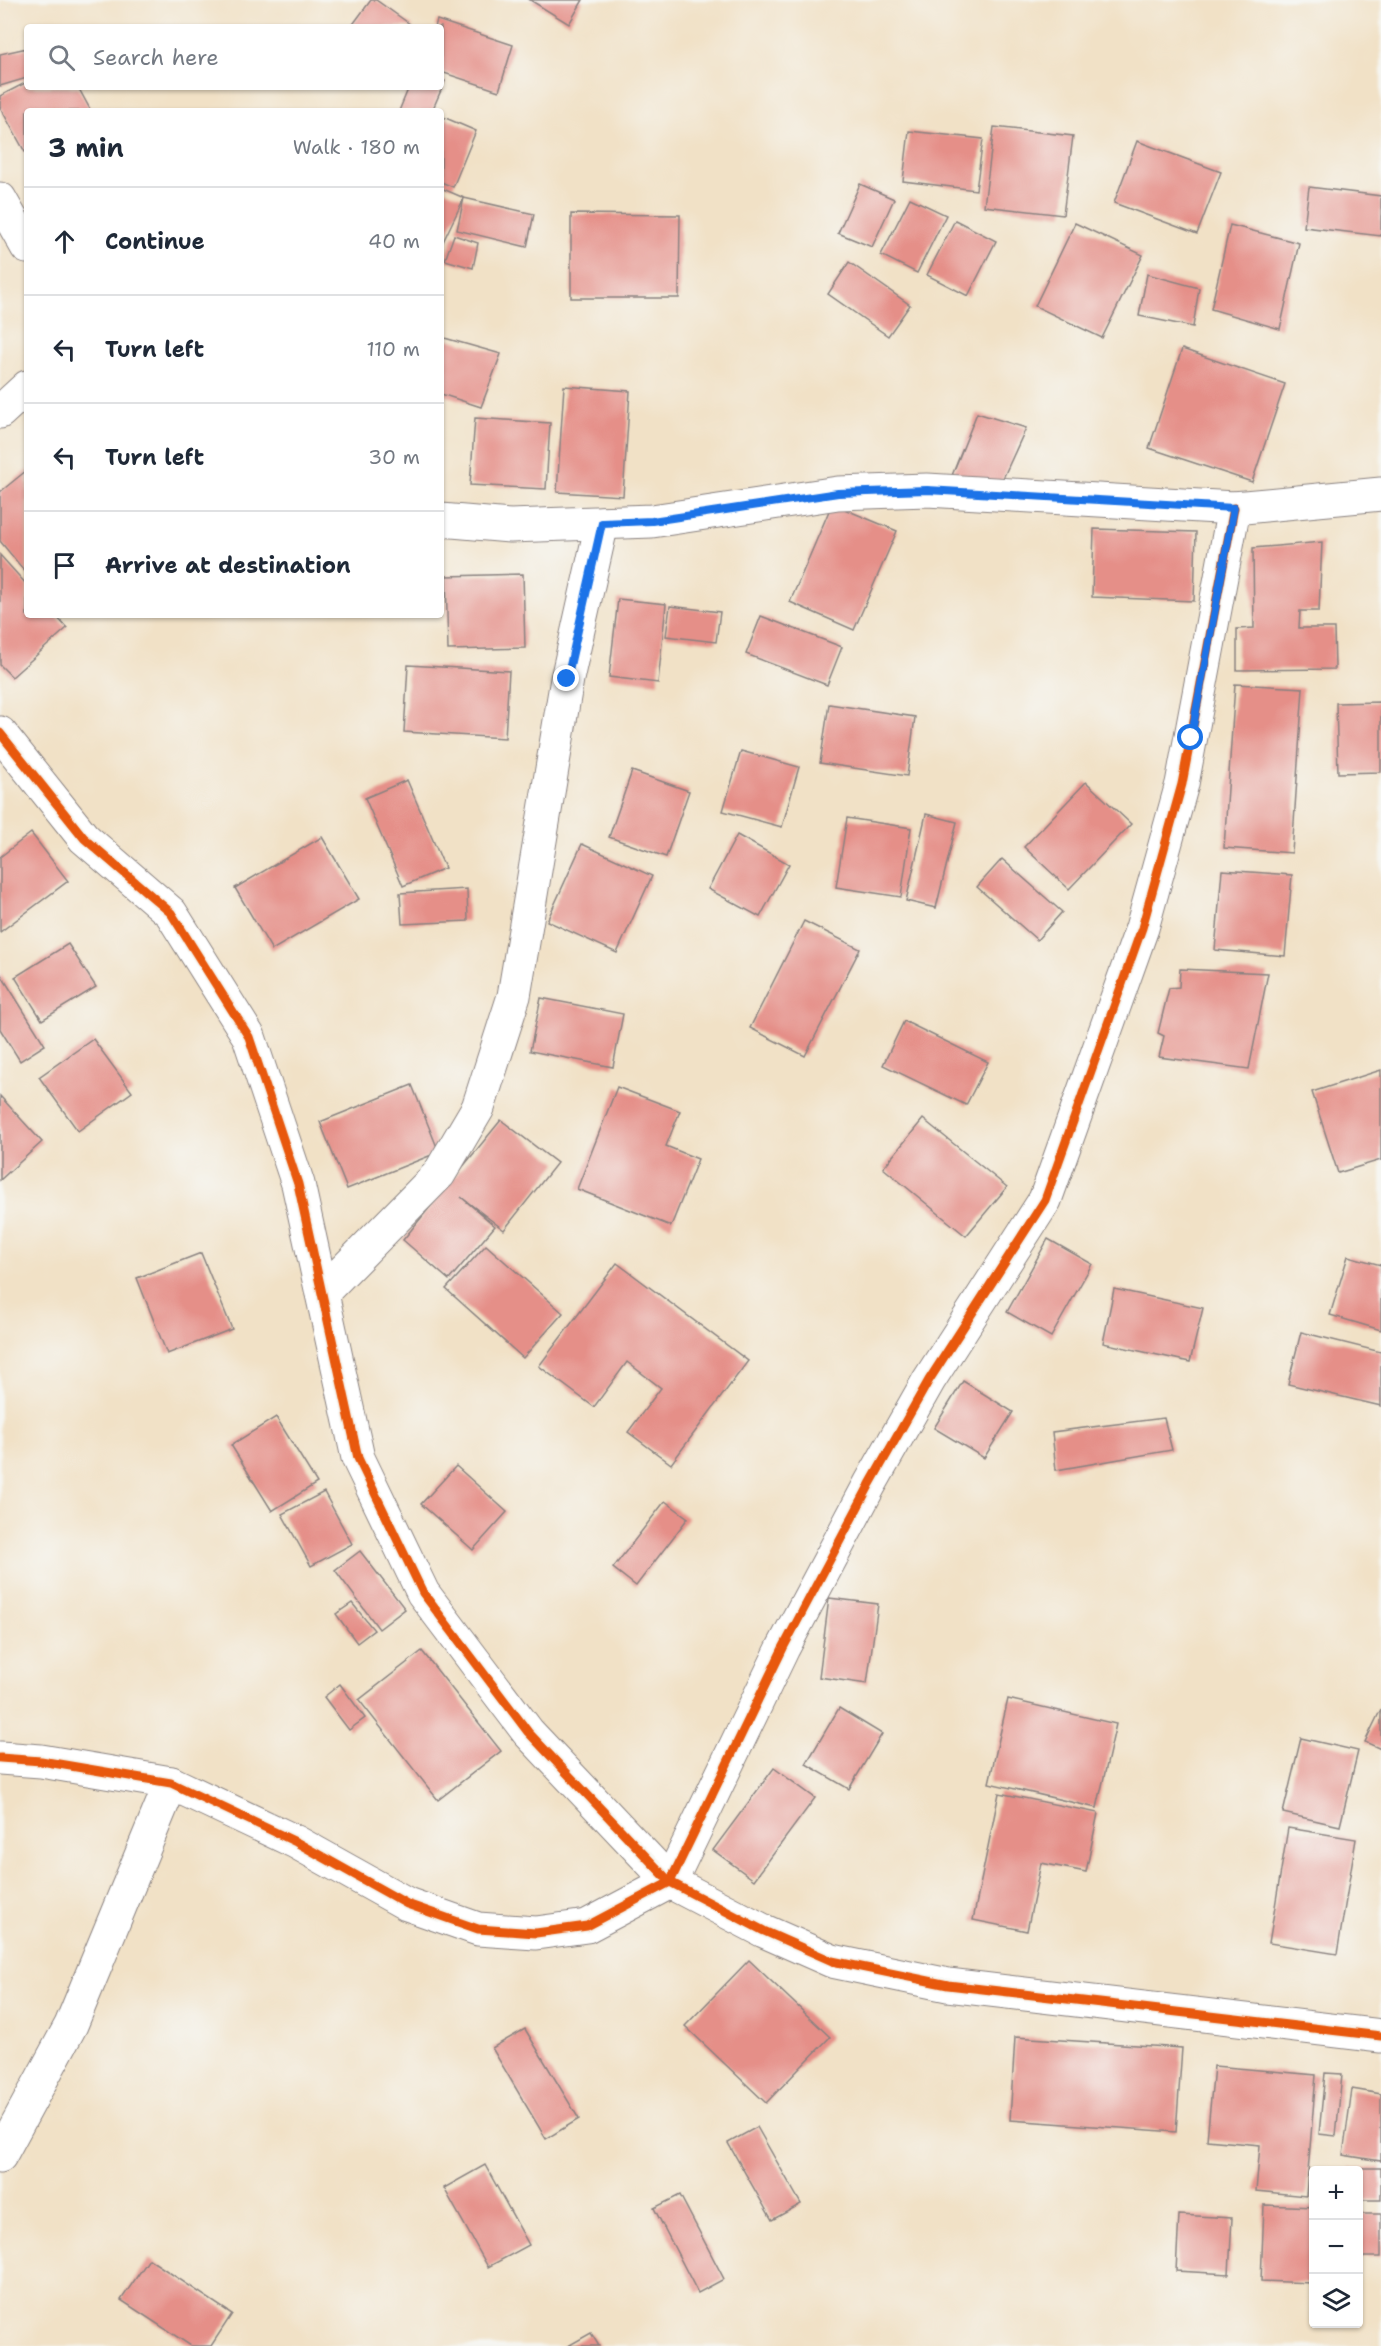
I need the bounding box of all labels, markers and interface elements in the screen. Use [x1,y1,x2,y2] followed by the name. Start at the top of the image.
[24,24,444,90] search box
[45,41,78,74] icon: search
[93,43,219,72] text: Search here
[48,130,124,165] text: 3 min
[293,134,420,160] text: Walk · 180 m
[48,225,81,258] icon: ahead
[105,227,205,256] text: Continue
[368,228,420,254] text: 40 m
[48,333,81,366] icon: left
[105,335,204,364] text: Turn left
[366,336,420,362] text: 110 m
[48,441,81,474] icon: left
[105,443,204,472] text: Turn left
[368,444,420,470] text: 30 m
[48,549,81,582] icon: arrive
[105,551,351,580] text: Arrive at destination
[553,665,579,691] route end
[1177,724,1203,750] route start
[1309,2166,1363,2328] map controls
[1309,2166,1363,2220] button: +
[1309,2220,1363,2274] button: −
[1309,2274,1363,2328] button: layers

